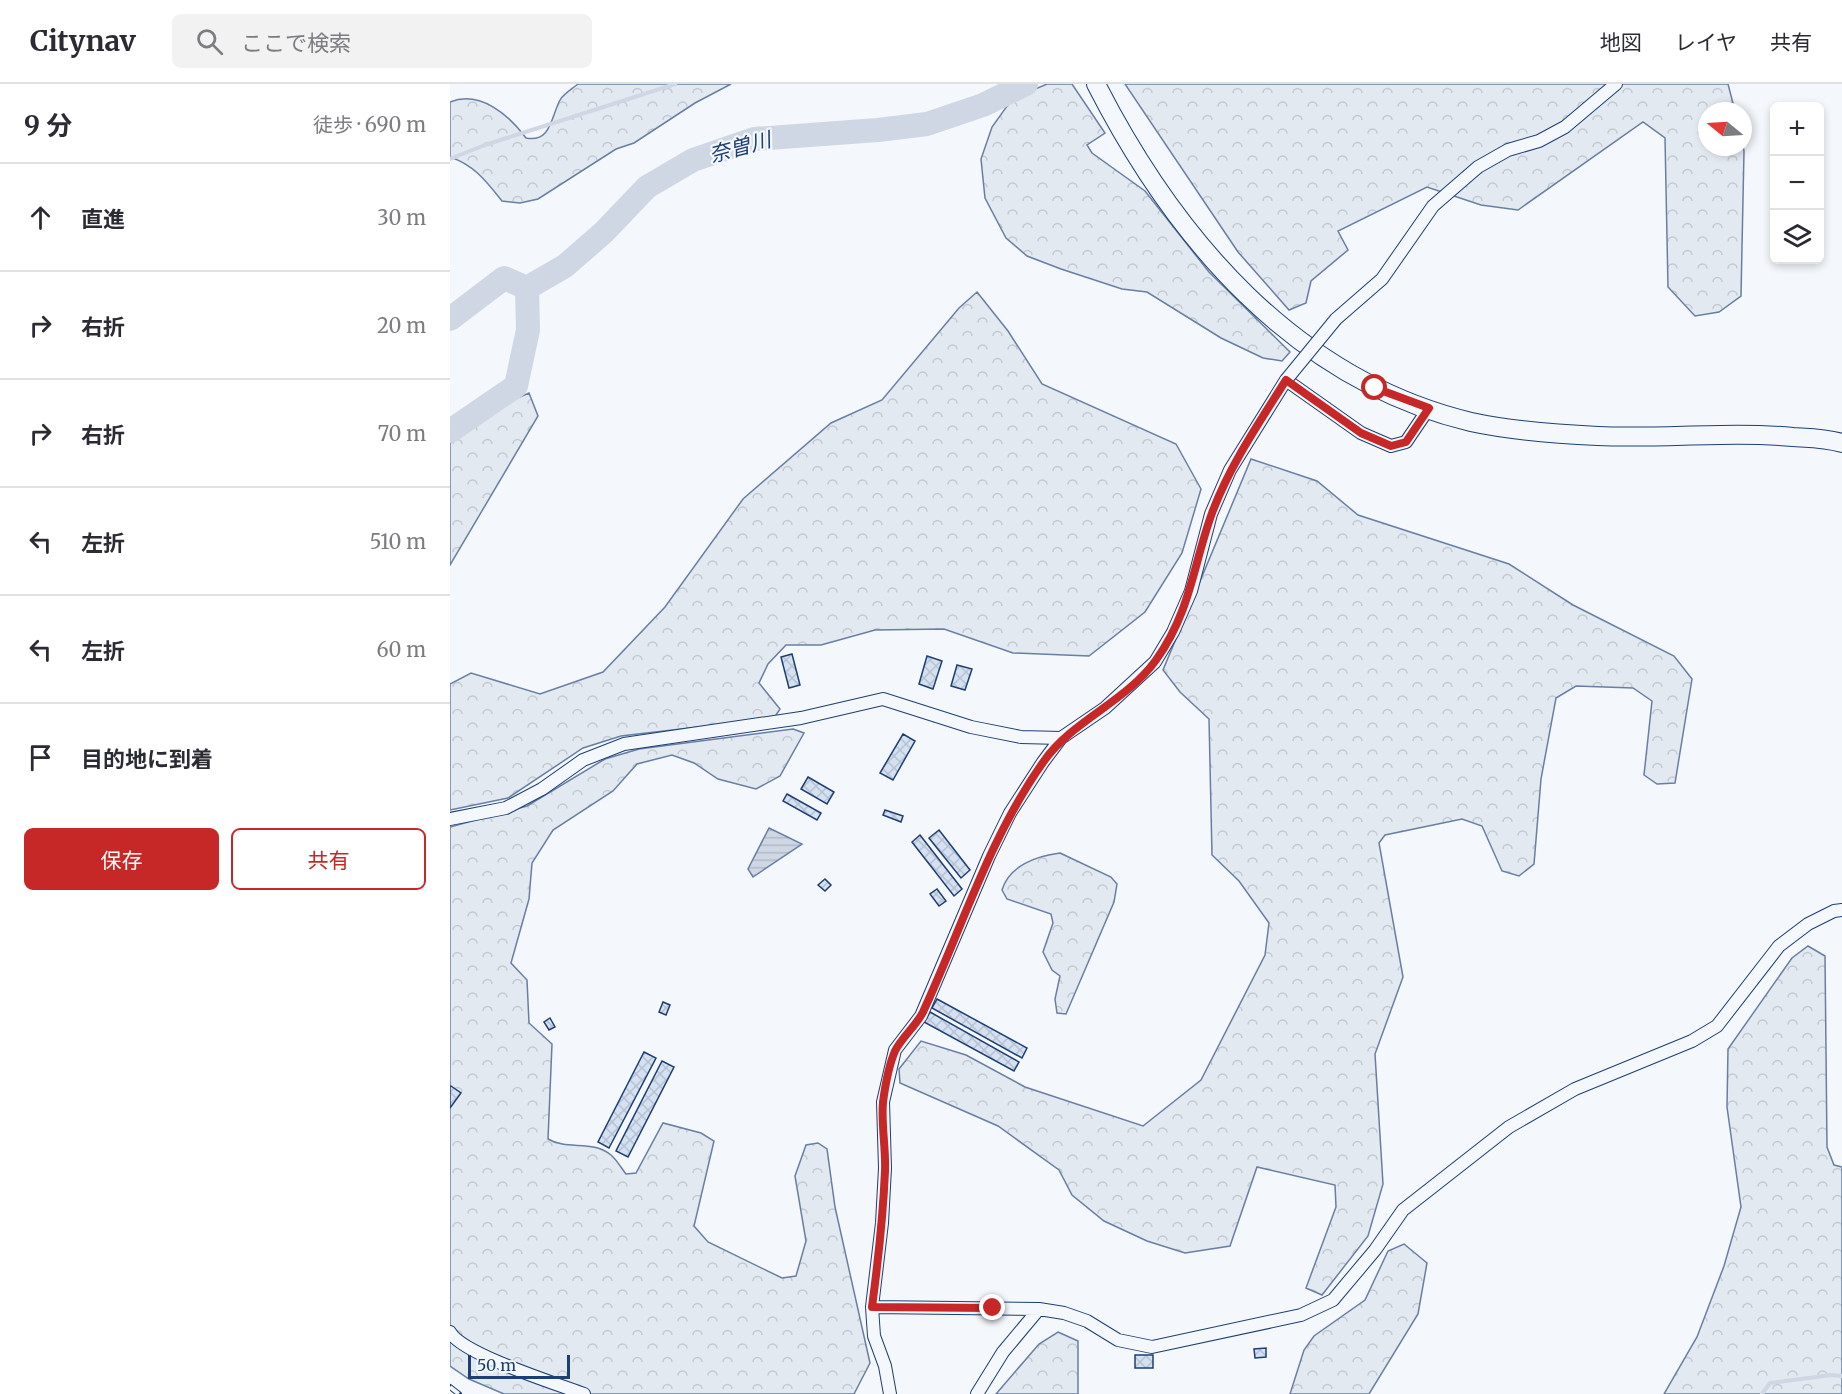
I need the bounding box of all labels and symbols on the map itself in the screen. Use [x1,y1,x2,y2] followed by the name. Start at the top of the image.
[1698,102,1752,156] north arrow
[706,125,776,168] water label: 奈曽川
[1361,374,1387,400] route start
[979,1294,1005,1320] route end
[468,1352,570,1380] scale bar

